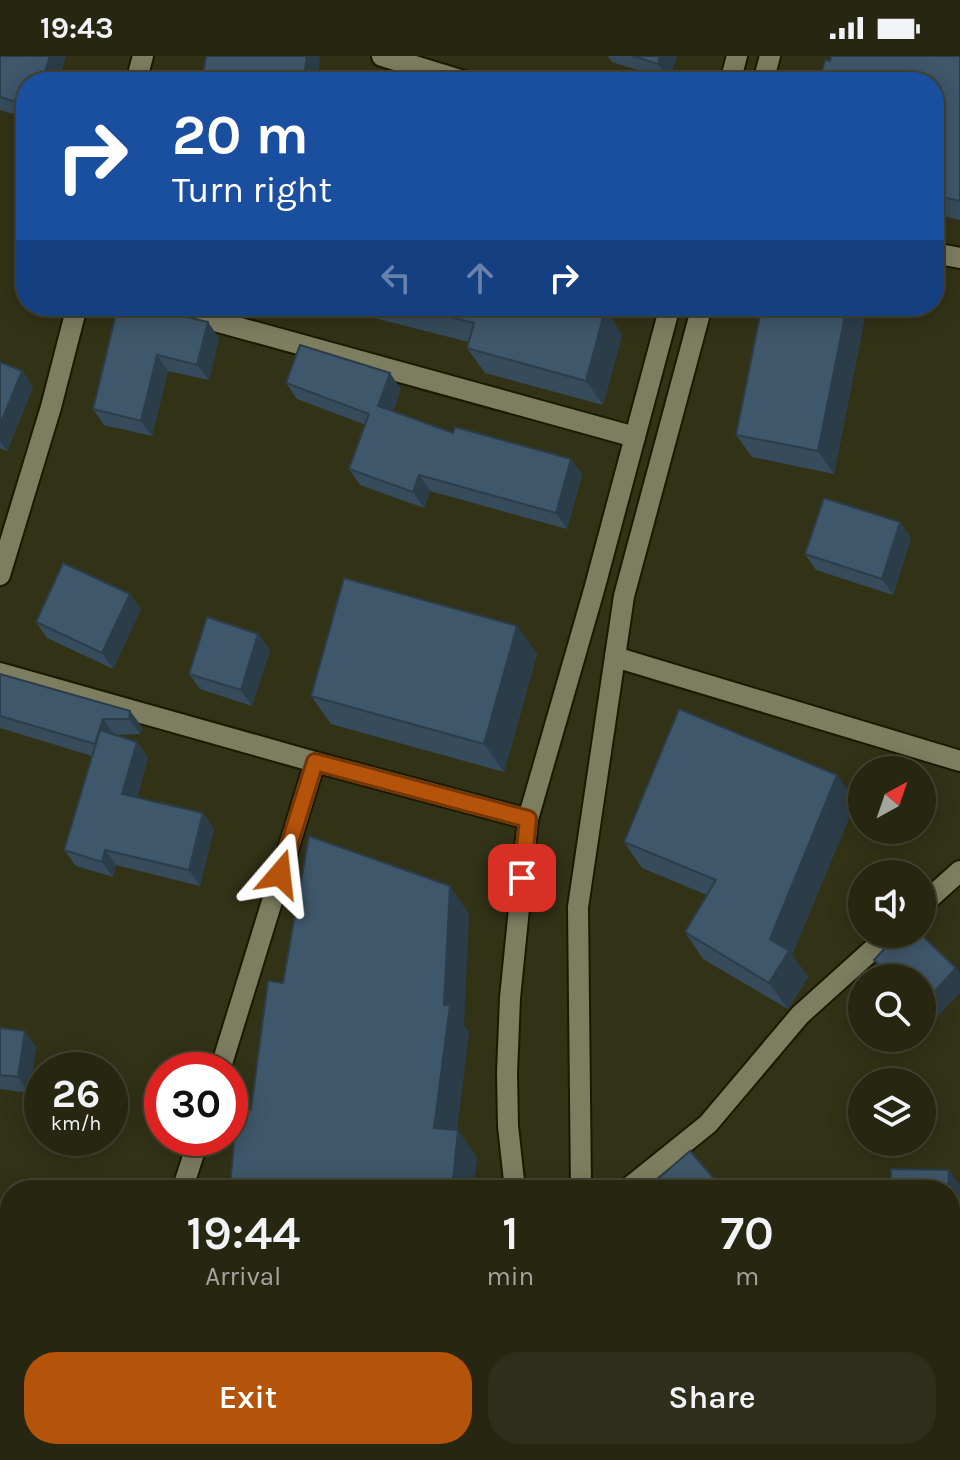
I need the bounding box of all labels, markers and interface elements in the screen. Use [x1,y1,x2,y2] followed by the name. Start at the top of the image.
[40,10,114,46] text: 19:43
[172,102,309,167] text: 20 m
[40,104,144,208] icon: right
[172,169,332,211] text: Turn right
[374,256,418,300] icon: left
[458,256,502,300] icon: ahead
[542,256,586,300] icon: right
[848,756,936,844] north arrow
[848,756,936,1156] map controls
[238,832,322,916] position arrow
[488,844,556,912] pin
[500,856,544,900] icon: arrive
[848,860,936,948] button: sound
[848,964,936,1052] button: search
[144,1052,248,1156] speed limit sign: 30
[848,1068,936,1156] button: layers
[52,1070,100,1117] text: 26
[51,1112,101,1135] text: km/h
[186,1205,300,1261] text: 19:44
[502,1205,519,1261] text: 1
[720,1205,774,1261] text: 70
[205,1261,281,1292] text: Arrival
[487,1261,534,1292] text: min
[735,1261,759,1292] text: m
[24,1352,472,1444] button: Exit
[488,1352,936,1444] button: Share

